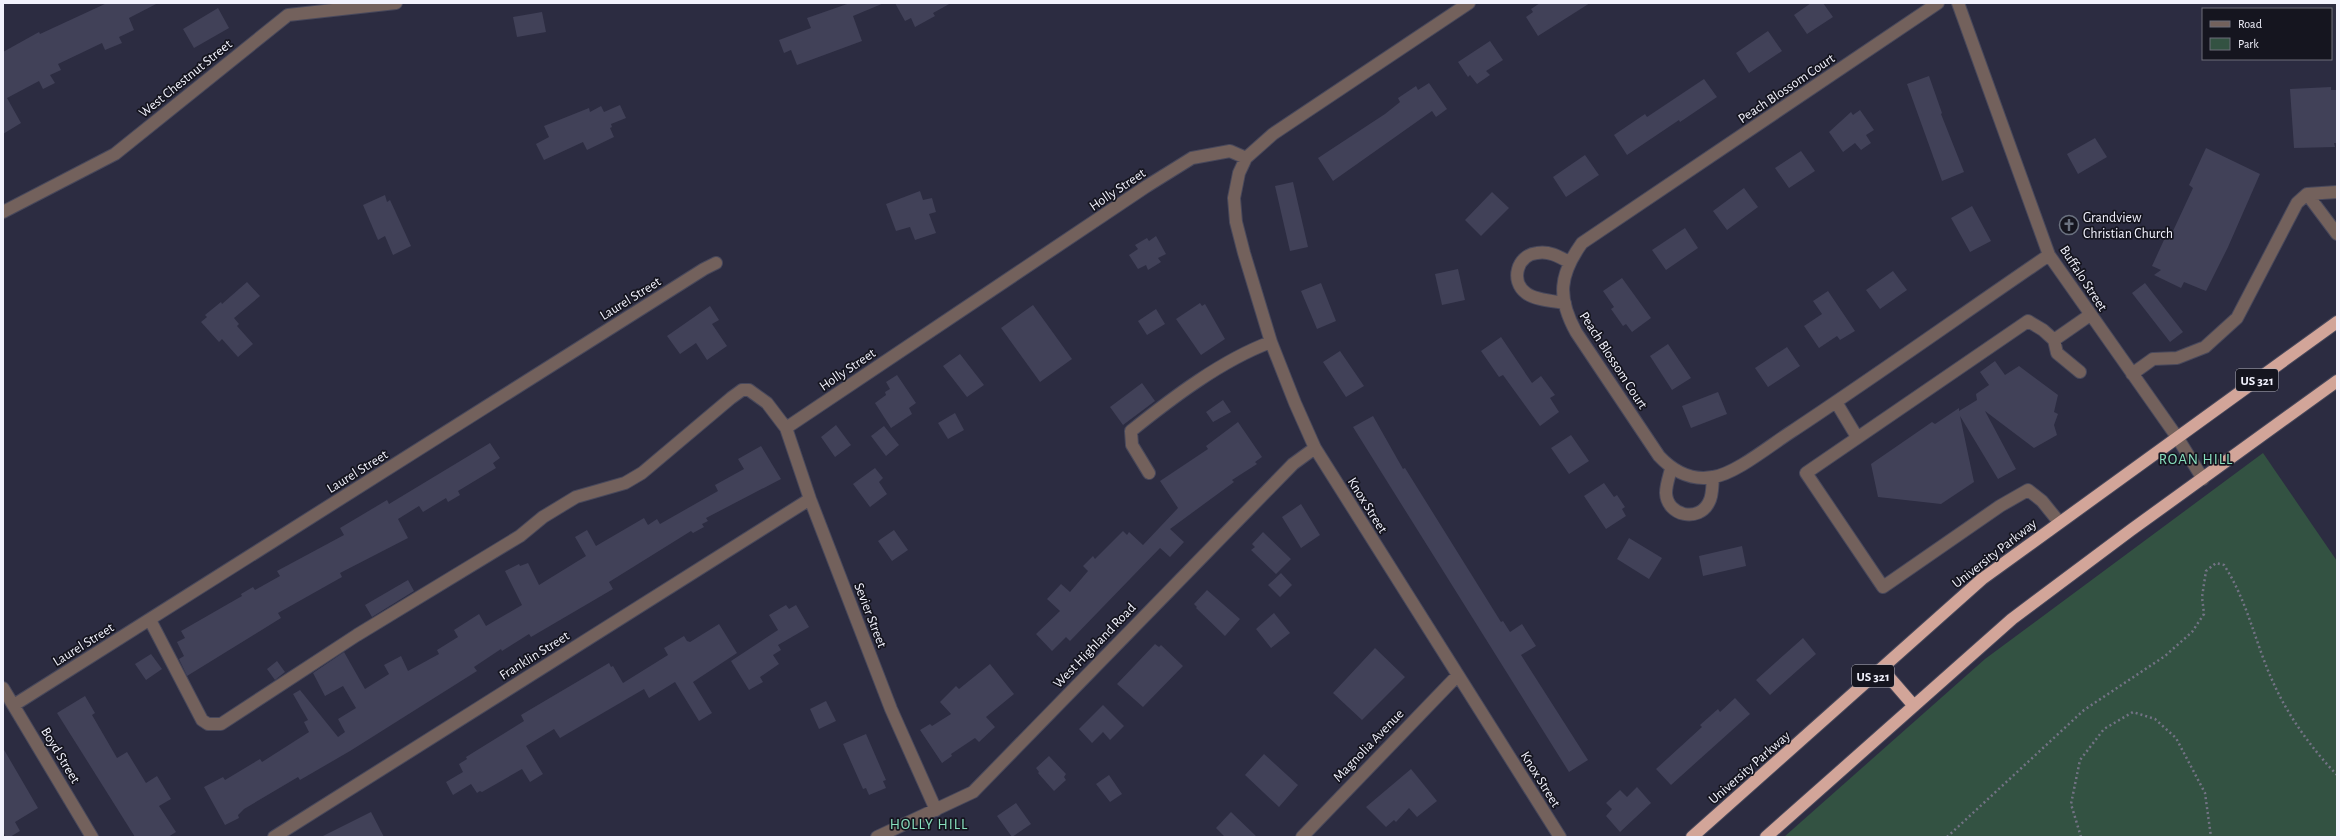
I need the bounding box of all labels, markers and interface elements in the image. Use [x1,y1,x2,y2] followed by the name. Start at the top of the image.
[2202,8,2332,60] legend
[2238,18,2262,30] text: Road
[137,37,235,120] street label: West Chestnut Street
[2238,38,2259,50] text: Park
[1736,51,1838,126] street label: Peach Blossom Court
[1087,166,1149,214] street label: Holly Street
[2083,211,2173,241] place label: Grandview Christian Church
[2058,214,2080,236] church icon: Grandview Christian Church
[2057,243,2110,314] street label: Buffalo Street
[598,274,664,323] street label: Laurel Street
[1577,309,1650,412] street label: Peach Blossom Court
[817,346,879,394] street label: Holly Street
[2236,369,2278,391] road number: US 321
[325,447,391,496] street label: Laurel Street
[2159,452,2233,467] district label: ROAN HILL
[1345,475,1390,536] street label: Knox Street
[1950,517,2039,591] street label: University Parkway
[851,581,889,650] street label: Sevier Street
[1051,601,1139,691] street label: West Highland Road
[51,620,117,669] street label: Laurel Street
[497,629,572,683] street label: Franklin Street
[1852,665,1894,687] road number: US 321
[1331,707,1407,785] street label: Magnolia Avenue
[38,725,82,786] street label: Boyd Street
[1706,729,1793,807] street label: University Parkway
[1518,749,1563,810] street label: Knox Street
[890,817,968,832] district label: HOLLY HILL

